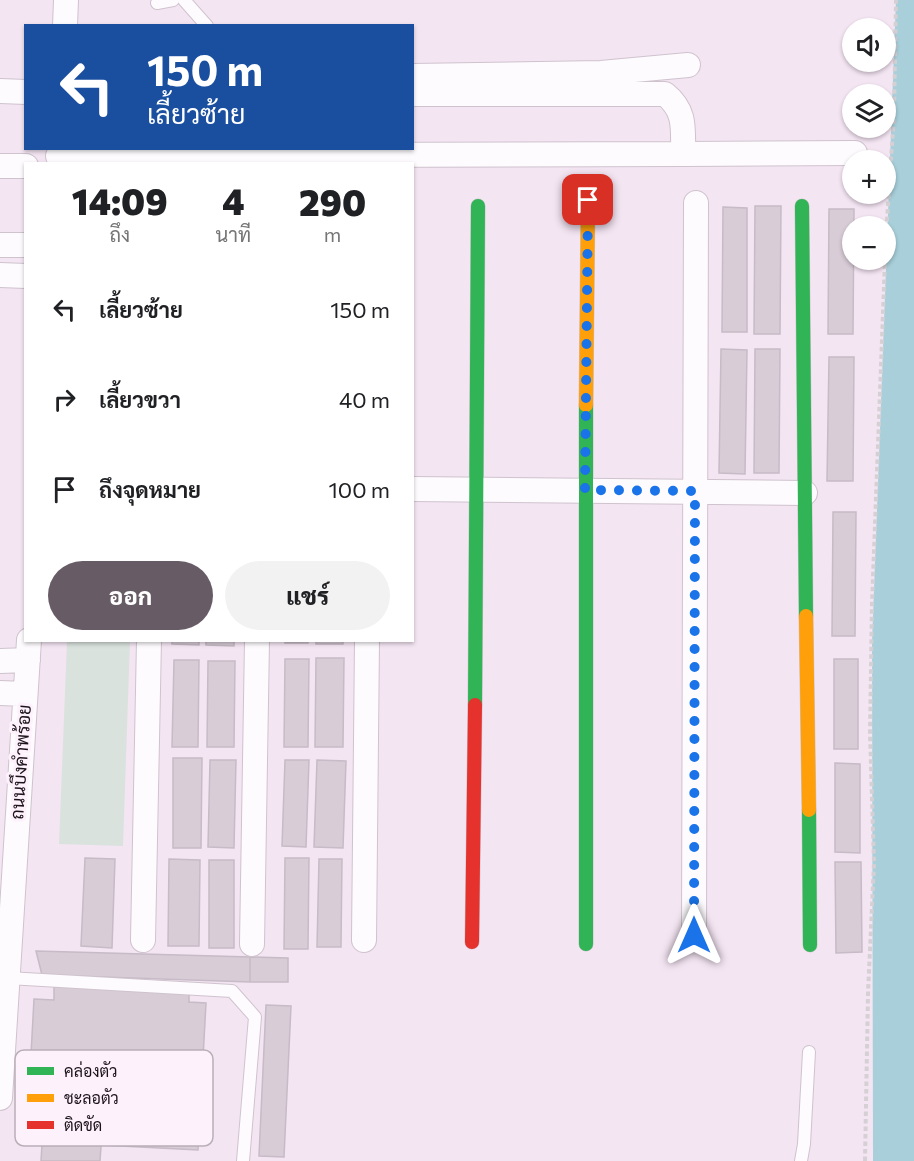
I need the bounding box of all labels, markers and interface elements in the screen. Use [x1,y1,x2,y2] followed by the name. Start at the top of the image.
[842,18,896,270] map controls
[842,18,896,72] button: sound
[147,43,263,95] text: 150 m
[48,48,126,126] icon: left
[842,84,896,138] button: layers
[147,97,245,130] text: เลี้ยวซ้าย
[842,150,896,204] button: +
[562,174,613,225] pin
[72,178,168,222] text: 14:09
[222,178,245,222] text: 4
[299,179,366,223] text: 290
[571,183,604,216] icon: arrive
[842,216,896,270] button: −
[109,222,130,246] text: ถึง
[216,222,251,246] text: นาที
[324,222,341,246] text: m
[48,293,81,326] icon: left
[99,296,183,323] text: เลี้ยวซ้าย
[330,296,390,323] text: 150 m
[48,383,81,416] icon: right
[99,386,181,413] text: เลี้ยวขวา
[339,386,390,413] text: 40 m
[48,473,81,506] icon: arrive
[99,476,201,503] text: ถึงจุดหมาย
[328,476,390,503] text: 100 m
[48,561,213,630] button: ออก
[225,561,390,630] button: แชร์
[5,704,35,820] street label: ถนนบึงคำพร้อย
[662,903,726,967] position arrow
[15,1050,213,1146] legend
[64,1061,118,1080] text: คล่องตัว
[64,1088,119,1107] text: ชะลอตัว
[64,1115,102,1134] text: ติดขัด

